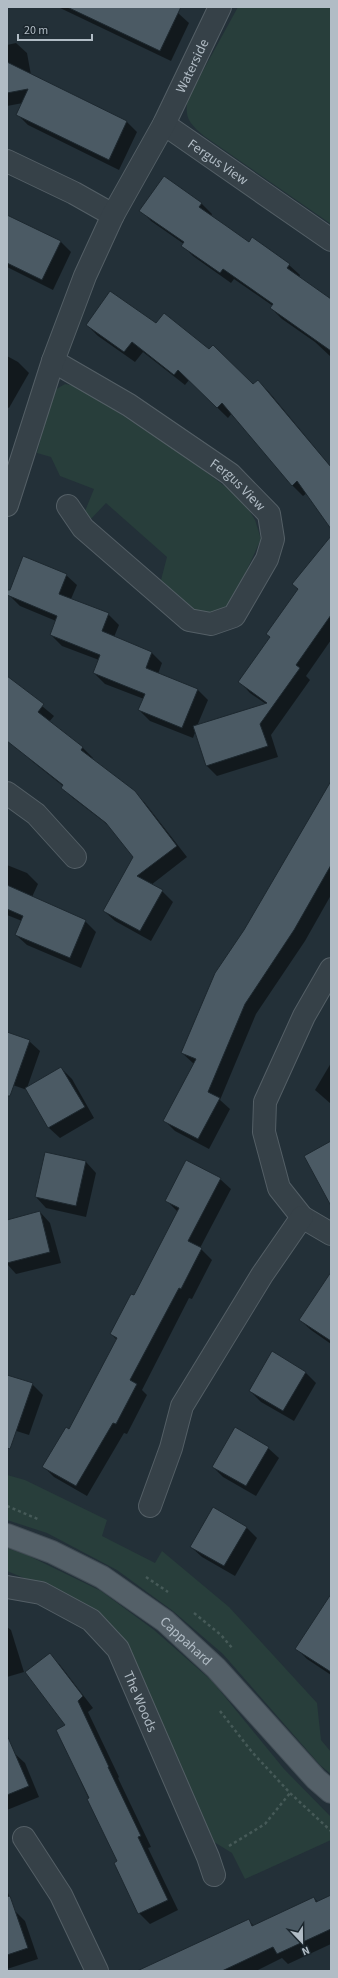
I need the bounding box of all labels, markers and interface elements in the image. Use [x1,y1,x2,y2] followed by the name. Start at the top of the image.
[18,16,92,42] scale bar
[24,22,48,39] text: 20 m
[171,36,214,97] street label: Waterside
[183,134,252,191] street label: Fergus View
[206,454,270,516] street label: Fergus View
[155,1612,216,1671] street label: Cappahard
[118,1668,162,1736] street label: The Woods
[282,1922,322,1962] north arrow
[299,1942,312,1959] text: N

